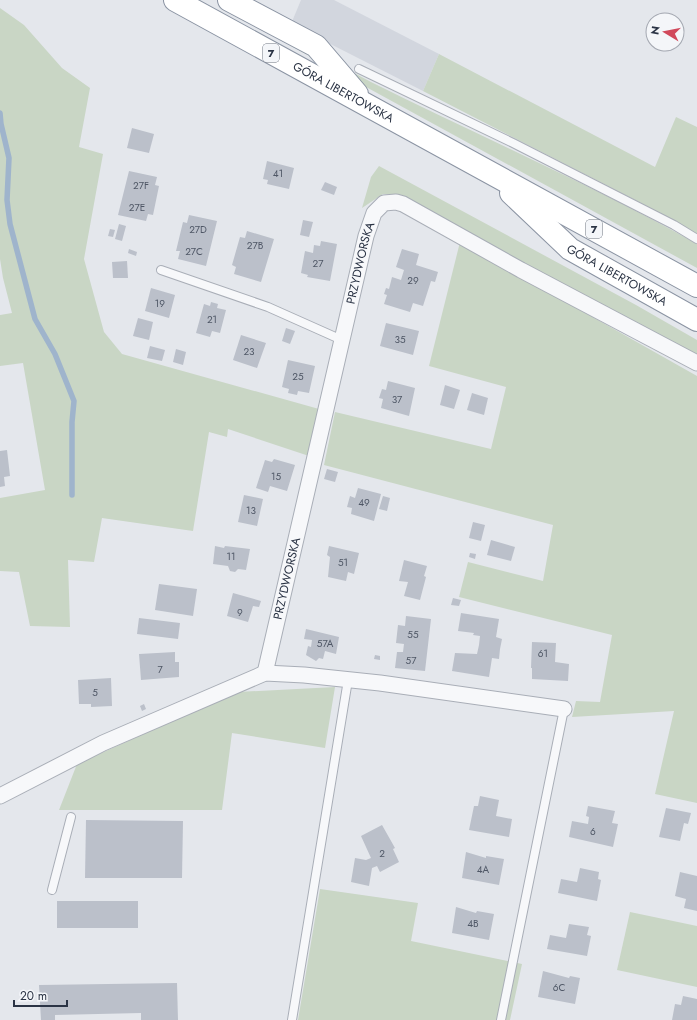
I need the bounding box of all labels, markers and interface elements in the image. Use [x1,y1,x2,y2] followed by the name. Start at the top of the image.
[645,12,685,52] north arrow
[647,25,664,36] text: N
[263,44,279,62] road number: 7
[290,57,397,127] street label: GÓRA LIBERTOWSKA
[273,166,283,181] house number: 41
[133,178,149,193] house number: 27F
[129,200,145,215] house number: 27E
[342,219,379,306] street label: PRZYDWORSKA
[586,220,602,238] road number: 7
[189,222,207,237] house number: 27D
[247,238,264,253] house number: 27B
[563,240,671,311] street label: GÓRA LIBERTOWSKA
[185,244,203,259] house number: 27C
[313,256,324,271] house number: 27
[407,273,419,288] house number: 29
[155,296,165,311] house number: 19
[207,312,217,327] house number: 21
[394,332,406,347] house number: 35
[243,344,255,359] house number: 23
[292,369,304,384] house number: 25
[392,392,403,407] house number: 37
[271,469,281,484] house number: 15
[358,495,370,510] house number: 49
[246,503,257,518] house number: 13
[269,535,305,621] street label: PRZYDWORSKA
[227,549,236,564] house number: 11
[338,555,348,570] house number: 51
[237,605,243,620] house number: 9
[407,627,419,642] house number: 55
[317,636,334,651] house number: 57A
[538,646,548,661] house number: 61
[406,653,417,668] house number: 57
[157,662,163,677] house number: 7
[92,685,98,700] house number: 5
[590,824,596,839] house number: 6
[379,846,385,861] house number: 2
[477,862,490,877] house number: 4A
[467,916,479,931] house number: 4B
[553,980,565,995] house number: 6C
[14,982,67,1008] scale bar
[20,987,47,1005] text: 20 m

